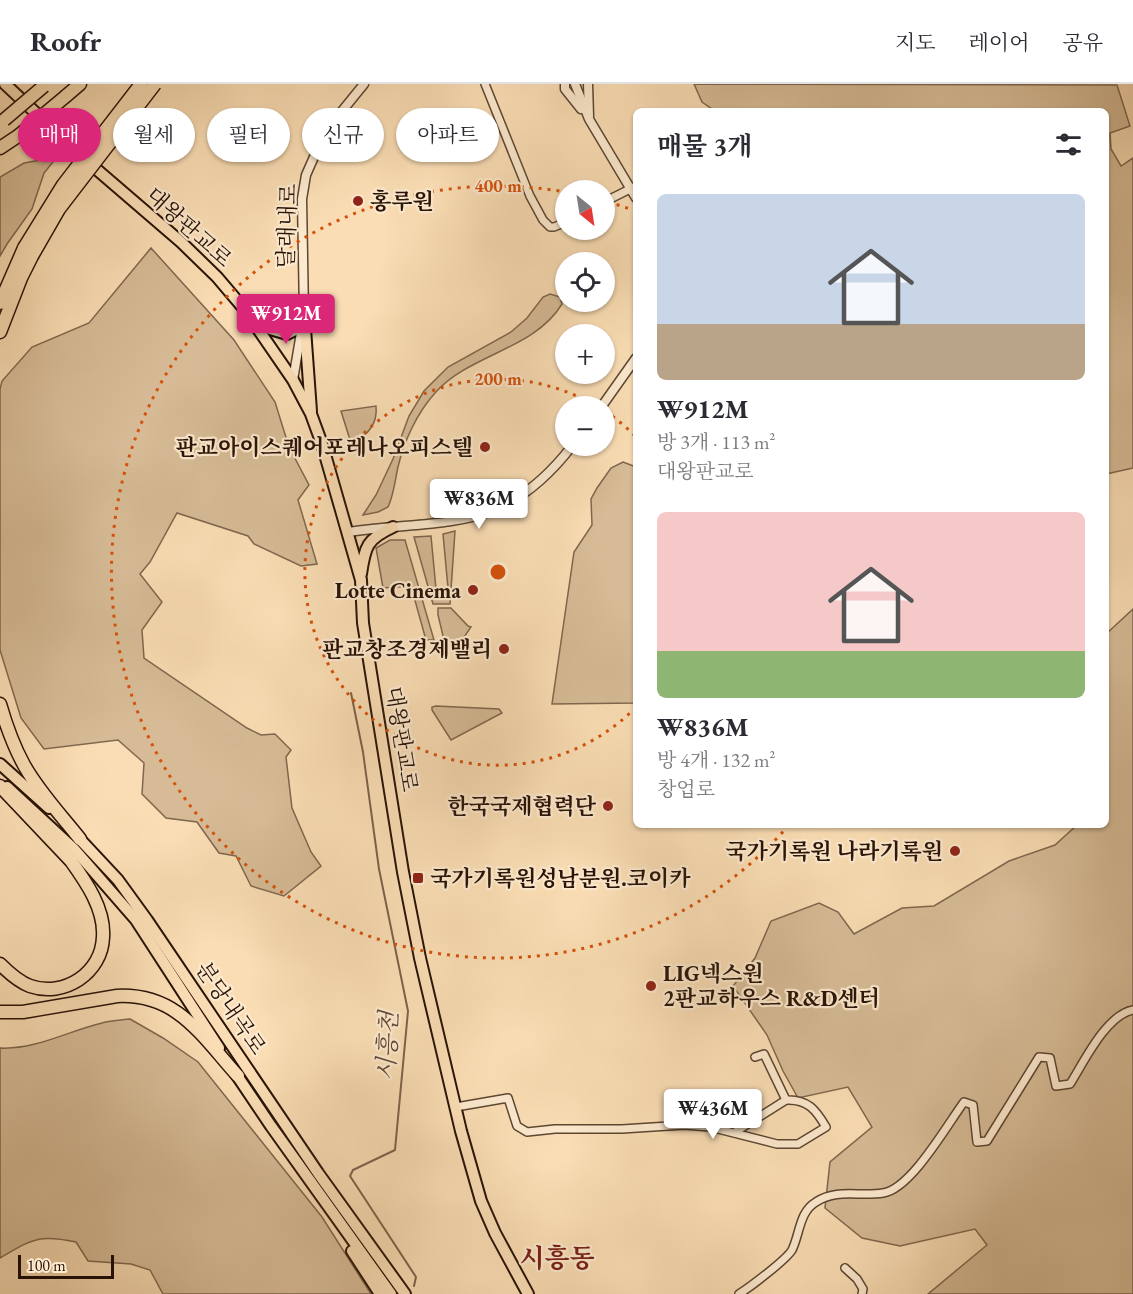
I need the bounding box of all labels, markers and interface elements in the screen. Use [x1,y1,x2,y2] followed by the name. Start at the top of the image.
[30,23,101,59] text: Roofr
[895,29,936,56] text: 지도
[969,29,1029,56] text: 레이어
[1062,29,1103,56] text: 공유
[18,108,101,162] chip: 매매
[113,108,195,162] chip: 월세
[207,108,290,162] chip: 필터
[302,108,384,162] chip: 신규
[396,108,499,162] chip: 아파트
[1052,128,1085,161] icon: filters
[657,129,752,163] text: 매물 3개
[474,174,522,197] text: 400 m
[555,180,615,240] north arrow
[555,180,615,456] map controls
[140,181,238,273] street label: 대왕판교로
[271,183,303,269] street label: 달래내로
[370,187,434,216] place label: 홍루원
[351,194,365,208] marker: 홍루원
[817,233,925,341] icon: home
[555,252,615,312] button: locate
[244,294,328,345] pin: ₩912M
[251,300,321,326] text: ₩912M
[555,324,615,384] button: +
[474,367,522,390] text: 200 m
[657,392,749,426] text: ₩912M
[555,396,615,456] button: −
[657,429,776,455] text: 방 3개 · 113 m²
[175,433,473,462] place label: 판교아이스퀘어포레나오피스텔
[478,440,492,454] marker: 판교아이스퀘어포레나오피스텔
[657,458,754,484] text: 대왕판교로
[437,479,521,530] pin: ₩836M
[444,485,514,511] text: ₩836M
[817,551,925,659] icon: home
[488,562,508,582] centre of rings
[335,576,461,605] place label: Lotte Cinema
[466,583,480,597] marker: Lotte Cinema
[322,635,492,664] place label: 판교창조경제밸리
[497,642,511,656] marker: 판교창조경제밸리
[379,684,425,794] street label: 대왕판교로
[657,710,749,744] text: ₩836M
[657,747,776,773] text: 방 4개 · 132 m²
[657,776,715,802] text: 창업로
[447,792,597,821] place label: 한국국제협력단
[601,799,615,813] marker: 한국국제협력단
[725,837,943,866] place label: 국가기록원 나라기록원
[948,844,962,858] marker: 국가기록원 나라기록원
[430,864,691,893] place label: 국가기록원성남분원.코이카
[411,871,425,885] marker: 국가기록원성남분원.코이카
[189,956,273,1060] street label: 분당내곡로
[663,959,880,1013] place label: LIG넥스원 2판교하우스 R&D센터
[644,979,658,993] marker: LIG넥스원 2판교하우스 R&D센터
[370,1009,404,1082] water label: 시흥천
[671,1089,755,1140] pin: ₩436M
[678,1095,748,1121] text: ₩436M
[519,1241,595,1275] district label: 시흥동
[18,1252,114,1280] scale bar
[27,1255,66,1276] text: 100 m

